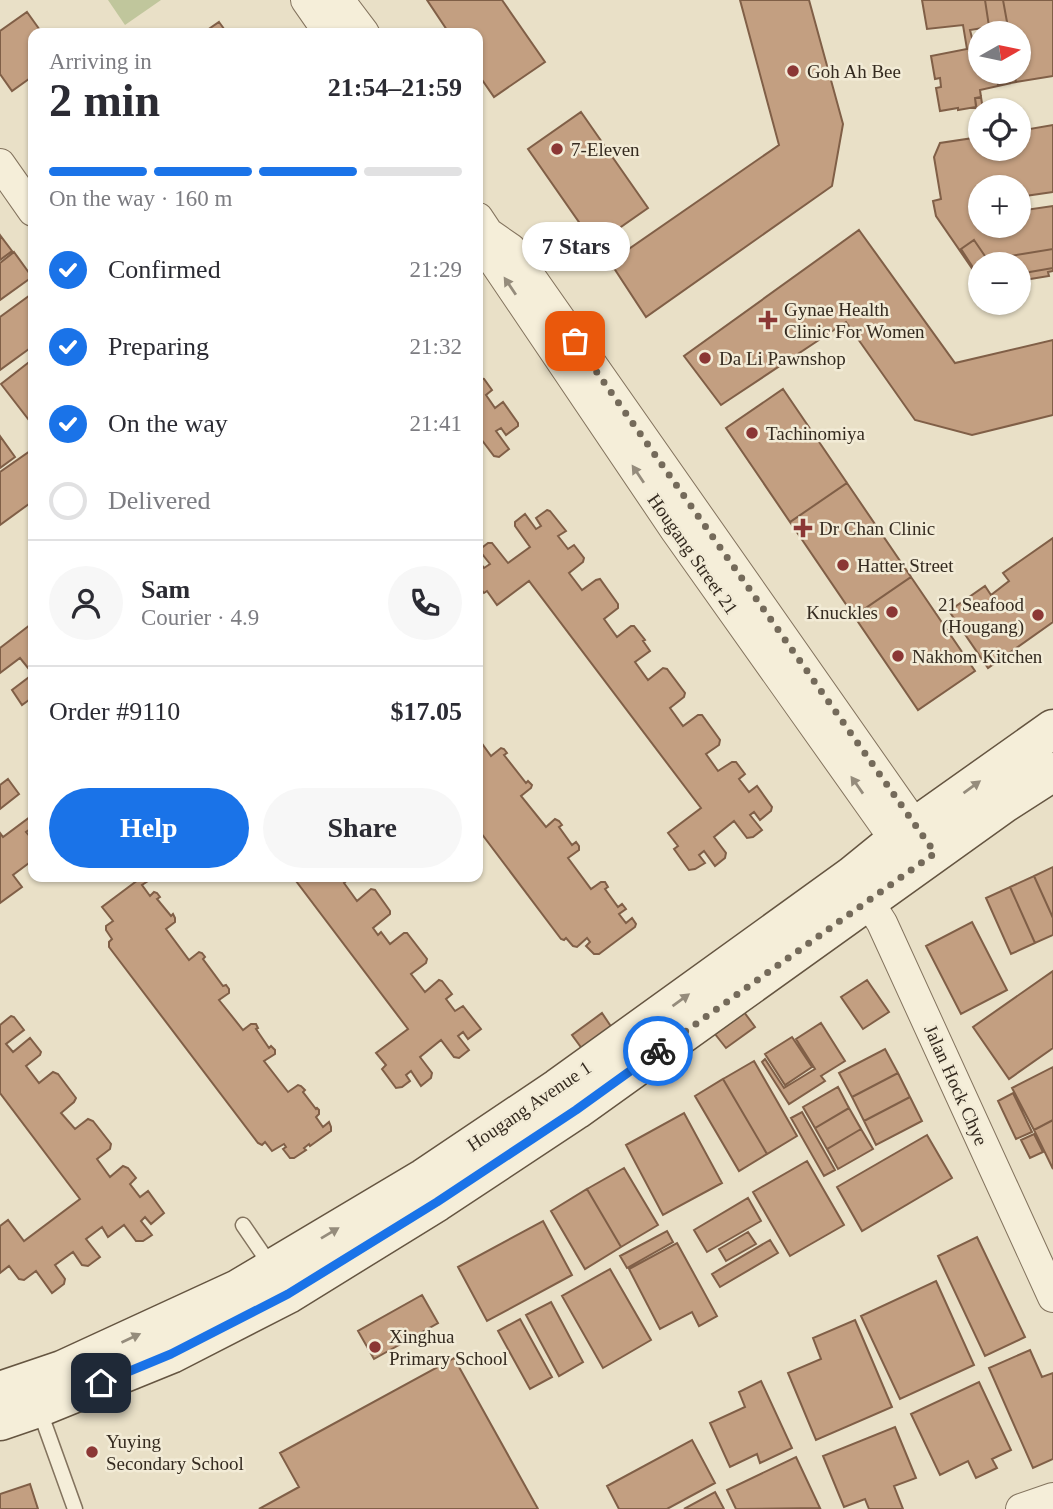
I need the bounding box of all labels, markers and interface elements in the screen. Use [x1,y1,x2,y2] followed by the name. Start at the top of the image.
[968,21,1031,84] north arrow
[968,21,1031,315] map controls
[49,49,152,74] text: Arriving in
[807,61,901,82] place label: Goh Ah Bee
[785,63,801,79] marker: Goh Ah Bee
[328,73,462,102] text: 21:54–21:59
[49,75,160,126] text: 2 min
[968,98,1031,161] button: locate
[571,139,640,160] place label: 7-Eleven
[549,141,565,157] marker: 7-Eleven
[968,175,1031,238] button: +
[49,186,232,211] text: On the way · 160 m
[521,222,629,271] callout: 7 Stars
[542,234,610,259] text: 7 Stars
[49,251,87,289] icon: check
[968,252,1031,315] button: −
[108,255,221,284] text: Confirmed
[410,257,462,282] text: 21:29
[503,277,517,295] one-way arrow
[784,299,925,342] place label: Gynae Health Clinic For Women
[758,310,778,330] marker: Gynae Health Clinic For Women
[545,311,605,371] pin
[556,322,594,360] icon: bag
[49,328,87,366] icon: check
[108,332,209,361] text: Preparing
[410,334,462,359] text: 21:32
[719,348,846,369] place label: Da Li Pawnshop
[697,350,713,366] marker: Da Li Pawnshop
[49,405,87,443] icon: check
[108,409,228,438] text: On the way
[410,411,462,436] text: 21:41
[766,423,865,444] place label: Tachinomiya
[744,425,760,441] marker: Tachinomiya
[631,464,644,484] one-way arrow
[108,486,211,515] text: Delivered
[644,490,742,618] street label: Hougang Street 21
[793,518,813,538] marker: Dr Chan Clinic
[819,518,935,539] place label: Dr Chan Clinic
[857,555,954,576] place label: Hatter Street
[835,557,851,573] marker: Hatter Street
[49,566,123,640] button: person
[388,566,462,640] button: phone
[141,575,190,604] text: Sam
[938,594,1024,638] place label: 21 Seafood (Hougang)
[806,602,878,623] place label: Knuckles
[884,604,900,620] marker: Knuckles
[141,605,259,630] text: Courier · 4.9
[1030,607,1046,623] marker: 21 Seafood (Hougang)
[912,646,1043,667] place label: Nakhom Kitchen
[890,648,906,664] marker: Nakhom Kitchen
[49,697,180,726] text: Order #9110
[391,697,462,726] text: $17.05
[850,776,864,794] one-way arrow
[963,781,981,795] one-way arrow
[49,788,249,868] button: Help
[263,788,462,868] button: Share
[672,993,690,1007] one-way arrow
[623,1016,693,1086] courier
[920,1021,992,1149] street label: Jalan Hock Chye
[639,1032,677,1070] icon: bike
[463,1057,595,1155] street label: Hougang Avenue 1
[321,1227,340,1239] one-way arrow
[389,1326,508,1369] place label: Xinghua Primary School
[121,1332,141,1344] one-way arrow
[367,1339,383,1355] marker: Xinghua Primary School
[71,1353,131,1413] pin
[82,1364,120,1402] icon: home
[106,1431,244,1474] place label: Yuying Secondary School
[84,1444,100,1460] marker: Yuying Secondary School

